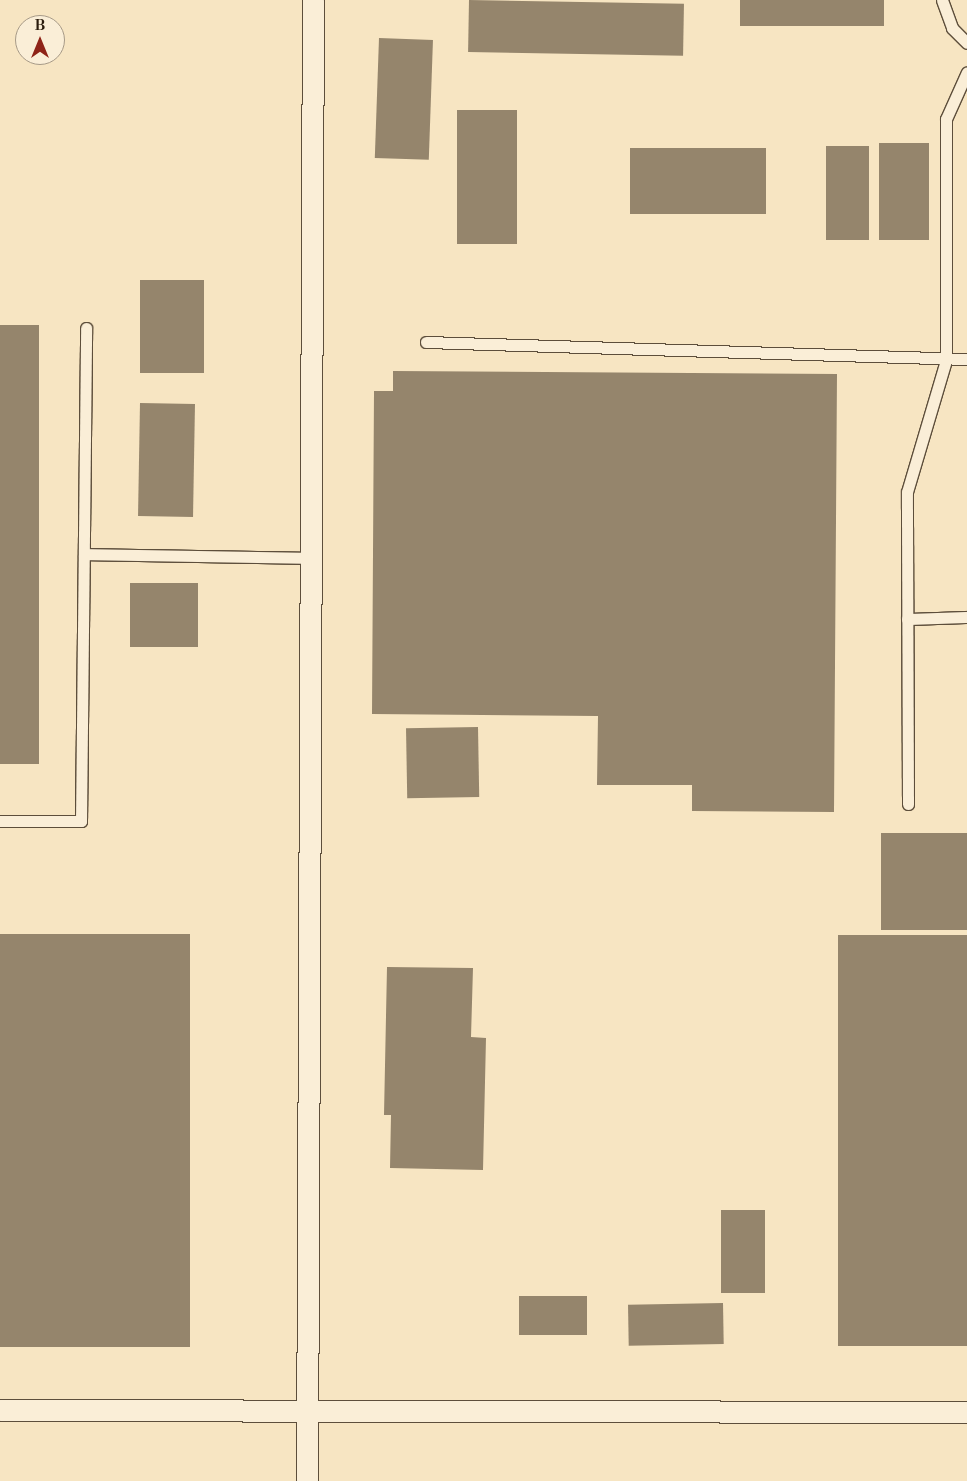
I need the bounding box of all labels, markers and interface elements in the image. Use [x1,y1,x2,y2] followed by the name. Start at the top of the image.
[15,15,65,65] north arrow
[35,17,45,35] text: B

